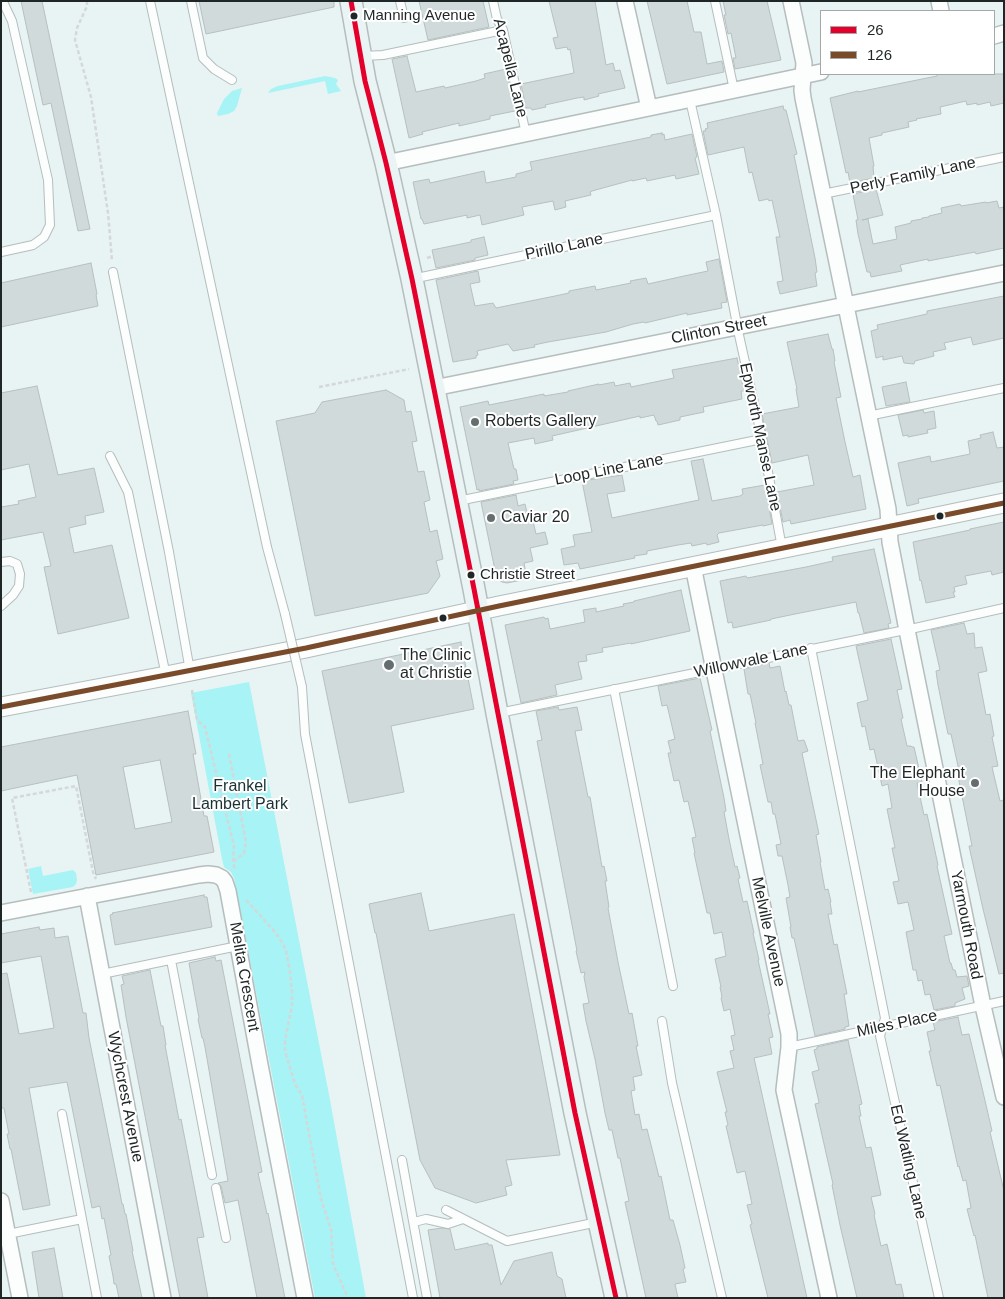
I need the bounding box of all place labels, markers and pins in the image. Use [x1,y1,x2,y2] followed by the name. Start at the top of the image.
[363,7,475,25] place label: Manning Avenue
[349,11,359,21] marker: Manning Avenue
[485,412,596,432] place label: Roberts Gallery
[469,416,481,428] marker: Roberts Gallery
[501,508,569,528] place label: Caviar 20
[935,511,945,521] unlabelled marker
[485,512,497,524] marker: Caviar 20
[480,566,575,584] place label: Christie Street
[466,570,476,580] marker: Christie Street
[438,613,448,623] unlabelled marker
[400,646,472,684] place label: The Clinic at Christie
[382,658,396,672] marker: The Clinic at Christie
[870,764,965,802] place label: The Elephant House
[969,777,981,789] marker: The Elephant House

